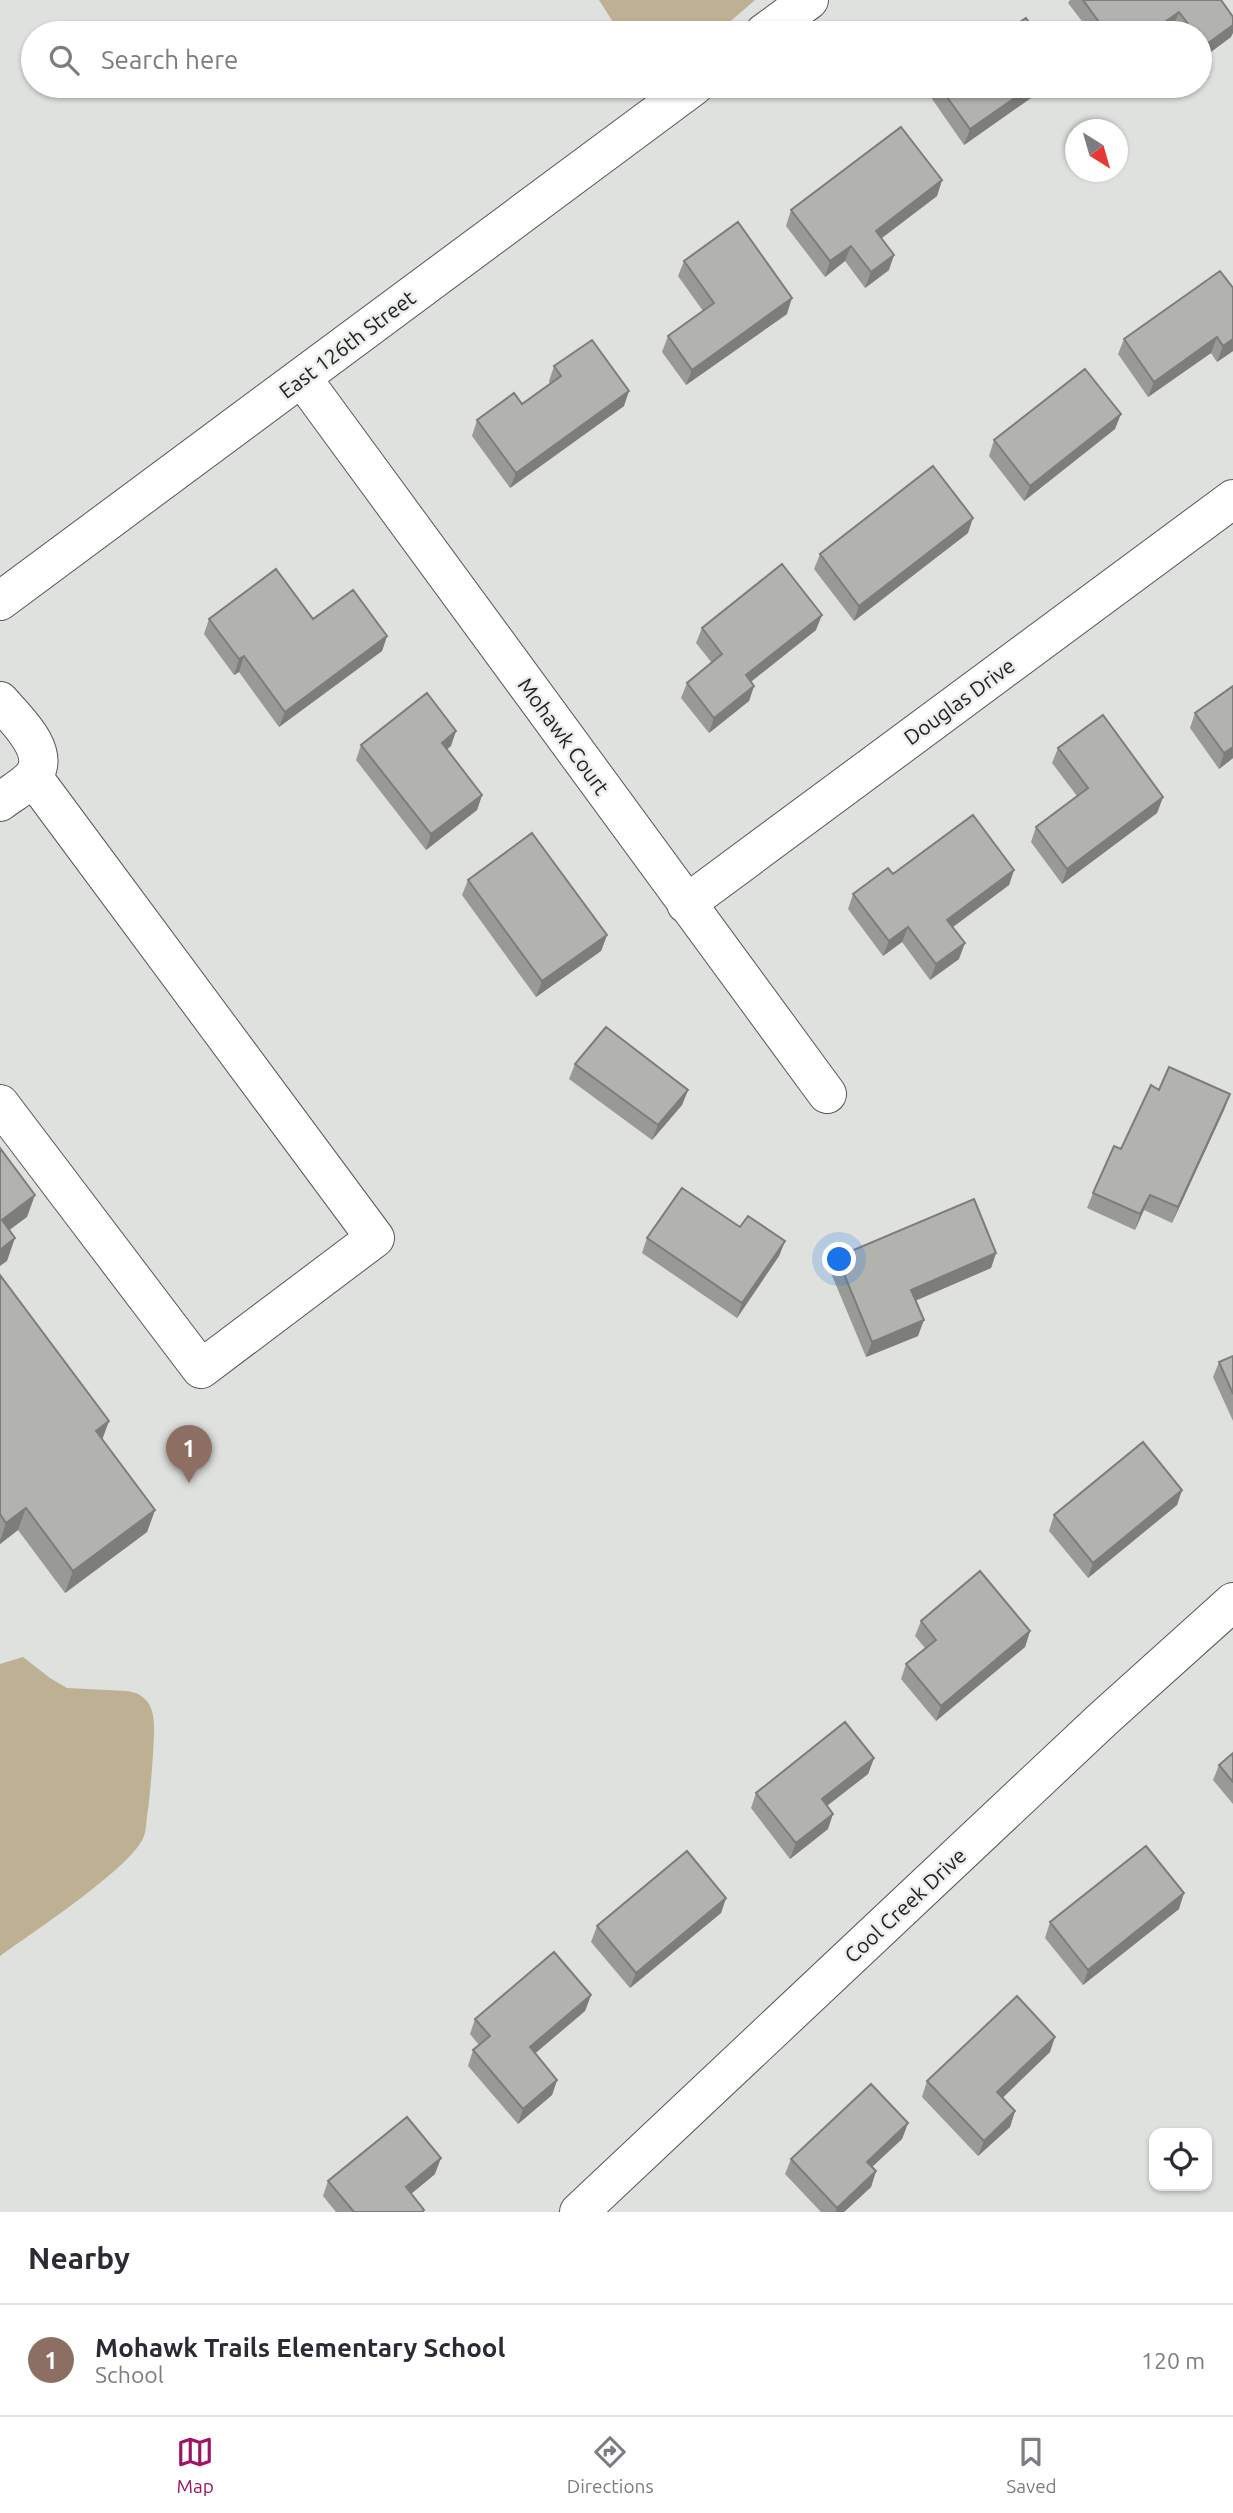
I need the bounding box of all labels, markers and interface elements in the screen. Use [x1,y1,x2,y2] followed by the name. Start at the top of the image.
[21,21,1212,98] search box
[45,41,83,79] icon: search
[101,45,238,74] text: Search here
[1065,119,1128,182] north arrow
[274,285,420,403] street label: East 126th Street
[899,653,1019,749] street label: Douglas Drive
[514,673,614,799] street label: Mohawk Court
[822,1242,856,1276] your location
[166,1425,212,1483] pin: 1
[839,1843,971,1967] street label: Cool Creek Drive
[1149,2128,1212,2191] map controls
[1149,2128,1212,2191] button: locate
[28,2241,130,2275] text: Nearby
[95,2333,505,2362] text: Mohawk Trails Elementary School
[45,2348,57,2373] text: 1
[1141,2348,1205,2373] text: 120 m
[95,2362,164,2387] text: School
[176,2433,214,2497] tab: Map
[567,2433,654,2497] tab: Directions
[1006,2433,1057,2497] tab: Saved

